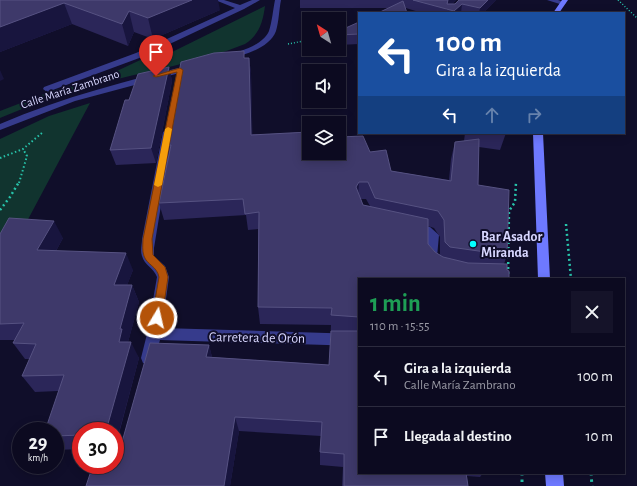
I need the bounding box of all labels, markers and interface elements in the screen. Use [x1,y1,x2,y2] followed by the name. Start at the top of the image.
[302,12,346,56] north arrow
[302,12,346,160] map controls
[370,28,422,80] icon: left
[436,29,502,57] text: 100 m
[139,35,173,76] pin
[145,41,167,63] icon: arrive
[436,62,561,80] text: Gira a la izquierda
[302,64,346,108] button: sound
[19,67,121,111] street label: Calle María Zambrano
[439,104,461,126] icon: left
[481,104,503,126] icon: ahead
[523,104,545,126] icon: right
[302,116,346,160] button: layers
[481,230,542,260] place label: Bar Asador Miranda
[468,239,478,249] marker: Bar Asador Miranda
[571,291,613,333] button: close
[370,292,421,316] text: 1 min
[136,297,178,339] position arrow
[370,320,429,333] text: 110 m · 15:55
[209,330,305,346] street label: Carretera de Orón
[404,361,511,376] text: Gira a la izquierda
[370,366,392,388] icon: left
[578,369,613,384] text: 100 m
[404,379,516,392] text: Calle María Zambrano
[72,422,124,474] speed limit sign: 30
[370,426,392,448] icon: arrive
[404,429,512,444] text: Llegada al destino
[585,429,613,444] text: 10 m
[28,433,48,453] text: 29
[28,453,48,463] text: km/h

